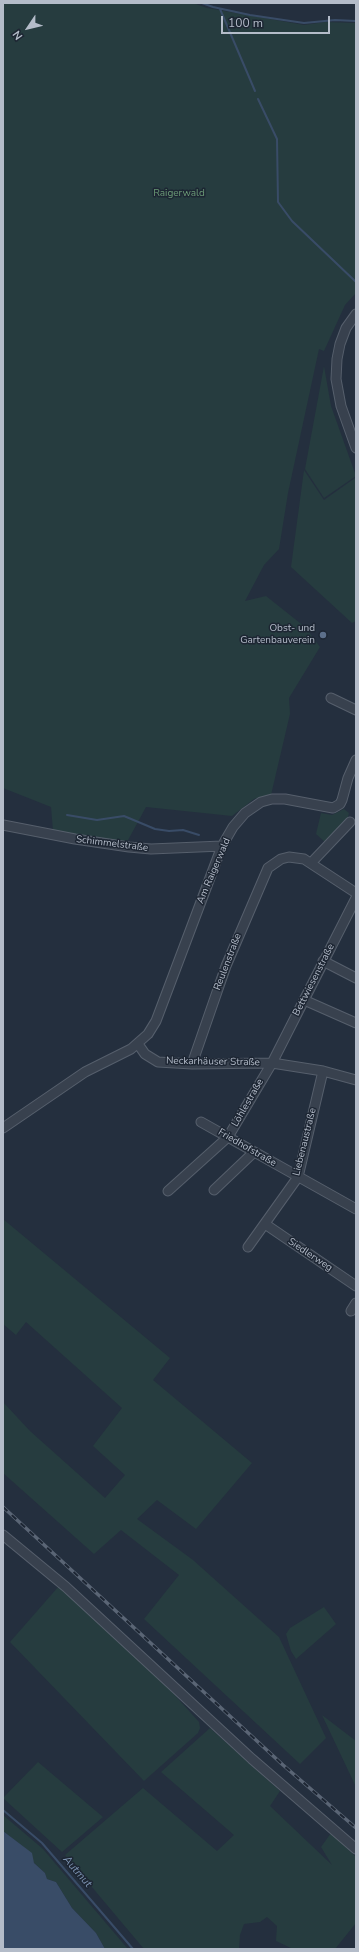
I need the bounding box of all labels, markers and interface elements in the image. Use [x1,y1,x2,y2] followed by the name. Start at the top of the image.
[8,8,48,48] north arrow
[223,8,332,34] scale bar
[228,15,263,31] text: 100 m
[9,28,26,43] text: N
[153,188,205,200] park label: Raigerwald
[240,623,315,646] place label: Obst- und Gartenbauverein
[318,630,328,640] marker: Obst- und Gartenbauverein
[75,834,149,854] street label: Schimmelstraße
[195,836,233,906] street label: Am Raigerwald
[212,932,244,992] street label: Reulenstraße
[291,942,337,1018] street label: Bettwiesenstraße
[166,1055,260,1069] street label: Neckarhäuser Straße
[229,1077,267,1129] street label: Löhlestraße
[291,1107,319,1177] street label: Liebenaustraße
[216,1126,278,1170] street label: Friedhofstraße
[285,1236,335,1274] street label: Siedlerweg
[60,1854,94,1890] water label: Autmut

